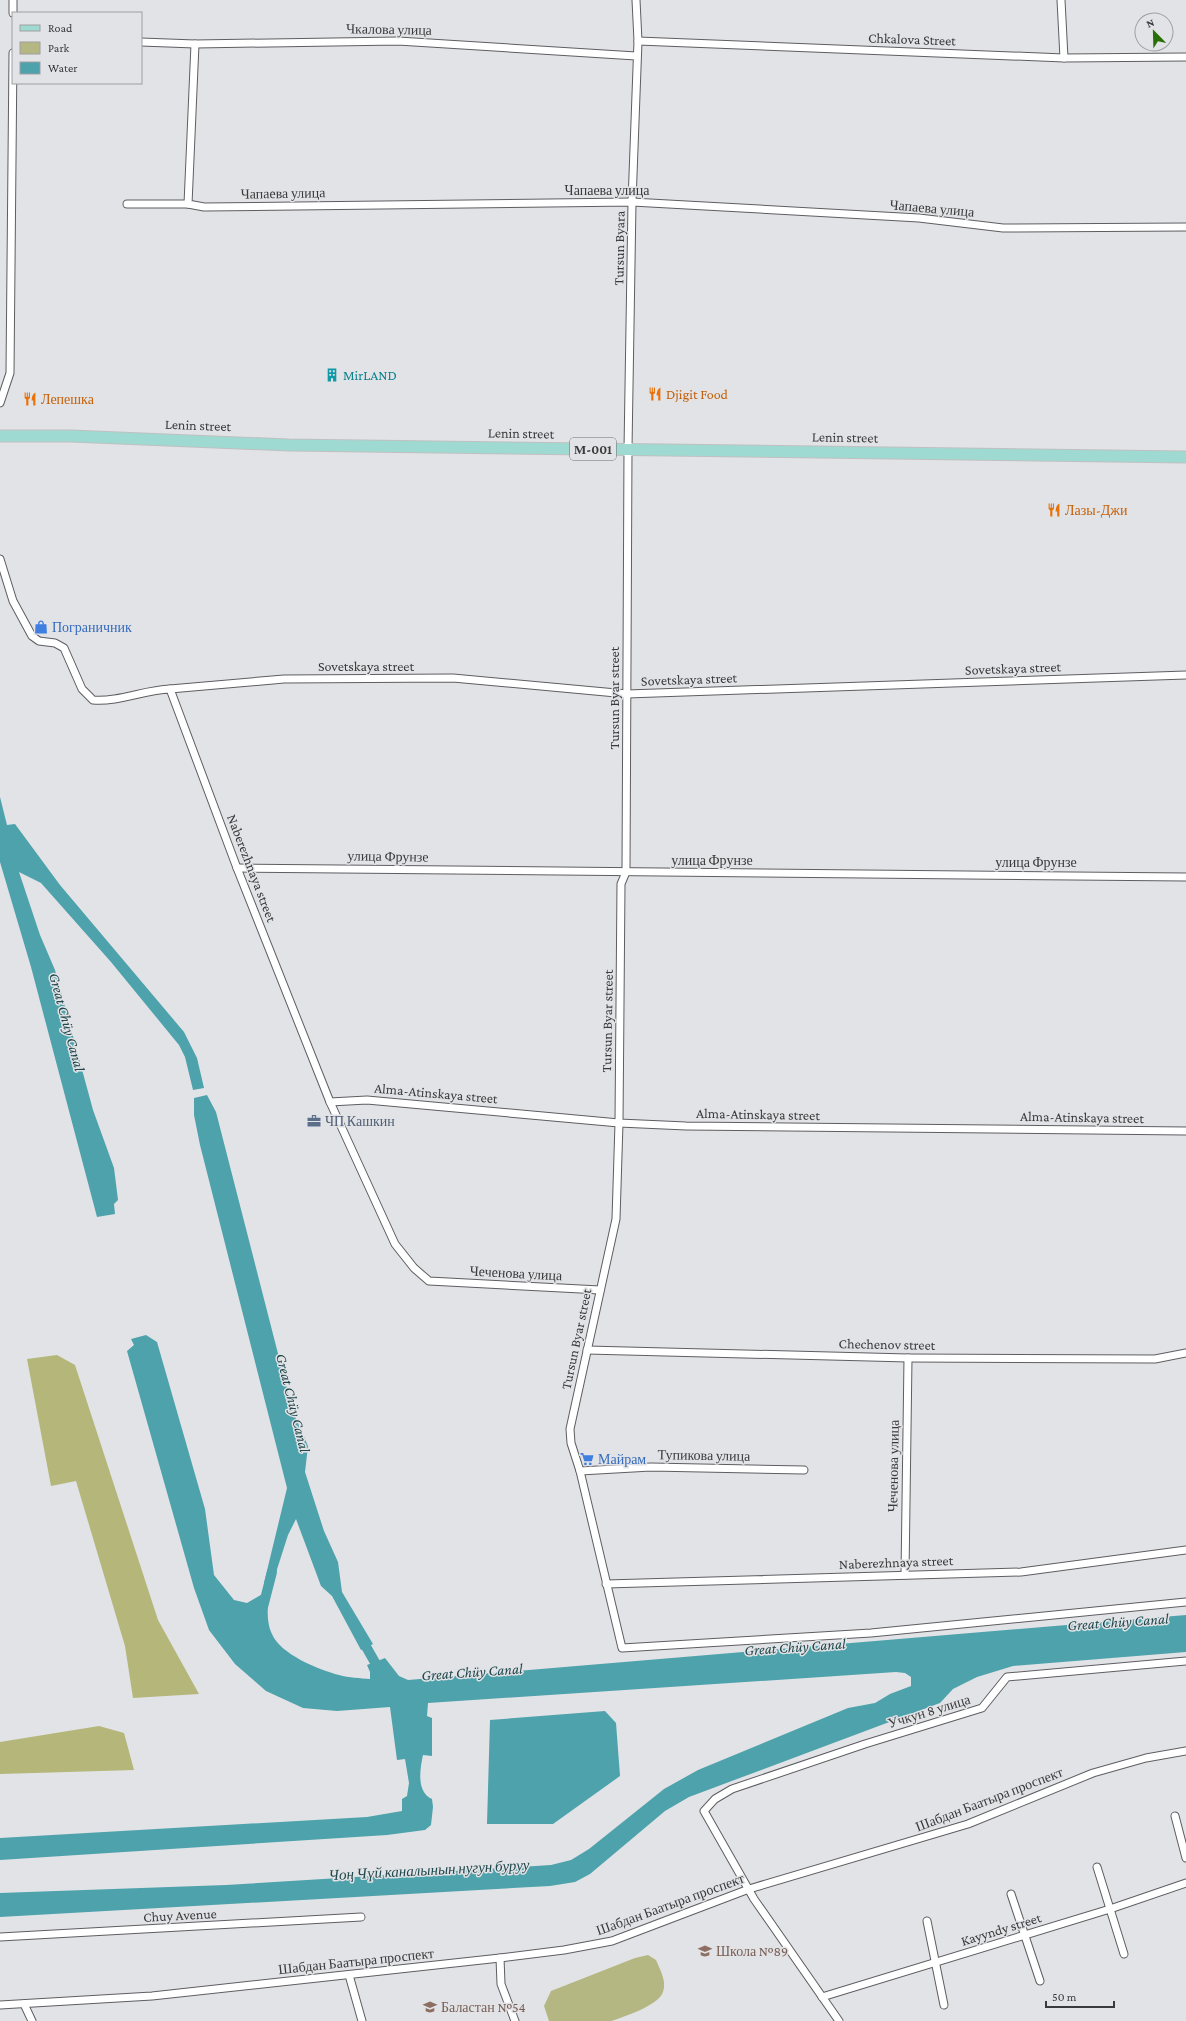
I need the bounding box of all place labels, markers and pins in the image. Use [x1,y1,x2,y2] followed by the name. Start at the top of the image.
[324,367,340,383] building icon: MirLAND
[343,367,397,383] place label: MirLAND
[647,386,663,402] restaurant icon: Djigit Food
[666,386,729,403] place label: Djigit Food
[22,391,38,407] restaurant icon: Лепешка
[41,391,95,407] place label: Лепешка
[1046,502,1062,518] restaurant icon: Лазы-Джи
[1065,502,1128,518] place label: Лазы-Джи
[33,619,49,635] shop icon: Пограничник
[52,619,132,635] place label: Пограничник
[306,1113,322,1129] office icon: ЧП Кашкин
[325,1113,395,1129] place label: ЧП Кашкин
[579,1451,595,1467] supermarket icon: Майрам
[598,1451,646,1467] place label: Майрам
[697,1943,713,1959] school or university icon: Школа №89
[716,1943,788,1959] place label: Школа №89
[422,1999,438,2015] school or university icon: Баластан №54
[441,1999,526,2015] place label: Баластан №54

